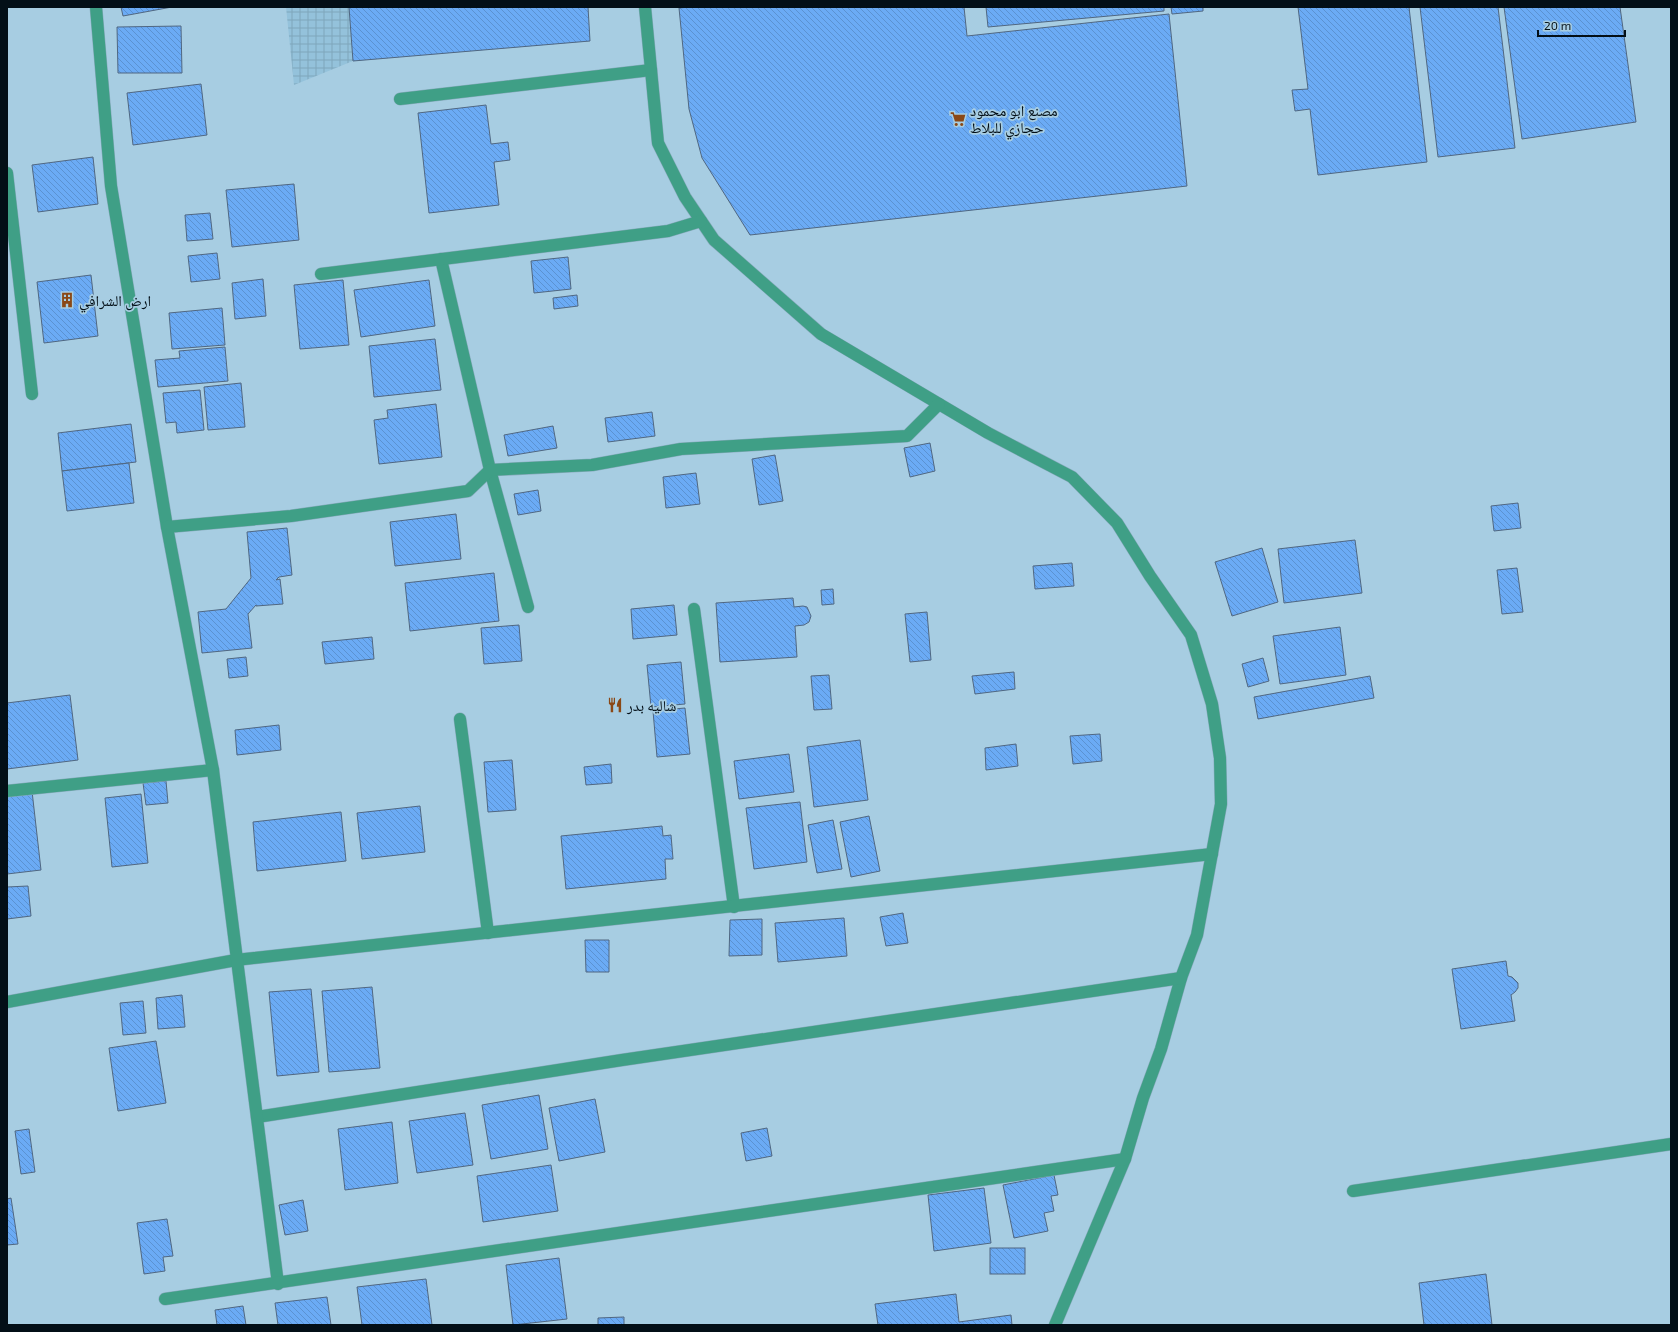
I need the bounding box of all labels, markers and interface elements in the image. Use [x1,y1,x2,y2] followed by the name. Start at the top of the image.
[1538,12,1625,38] scale bar
[1544,18,1571,32] text: 20 m
[970,101,1058,140] place label: مصنع ابو محمود حجازي للبلاط
[949,110,967,128] supermarket icon: مصنع ابو محمود حجازي للبلاط
[58,291,76,309] building icon: ارض الشرافي
[79,291,151,313] place label: ارض الشرافي
[606,696,624,714] restaurant icon: شاليه بدر
[626,696,677,715] place label: شاليه بدر

